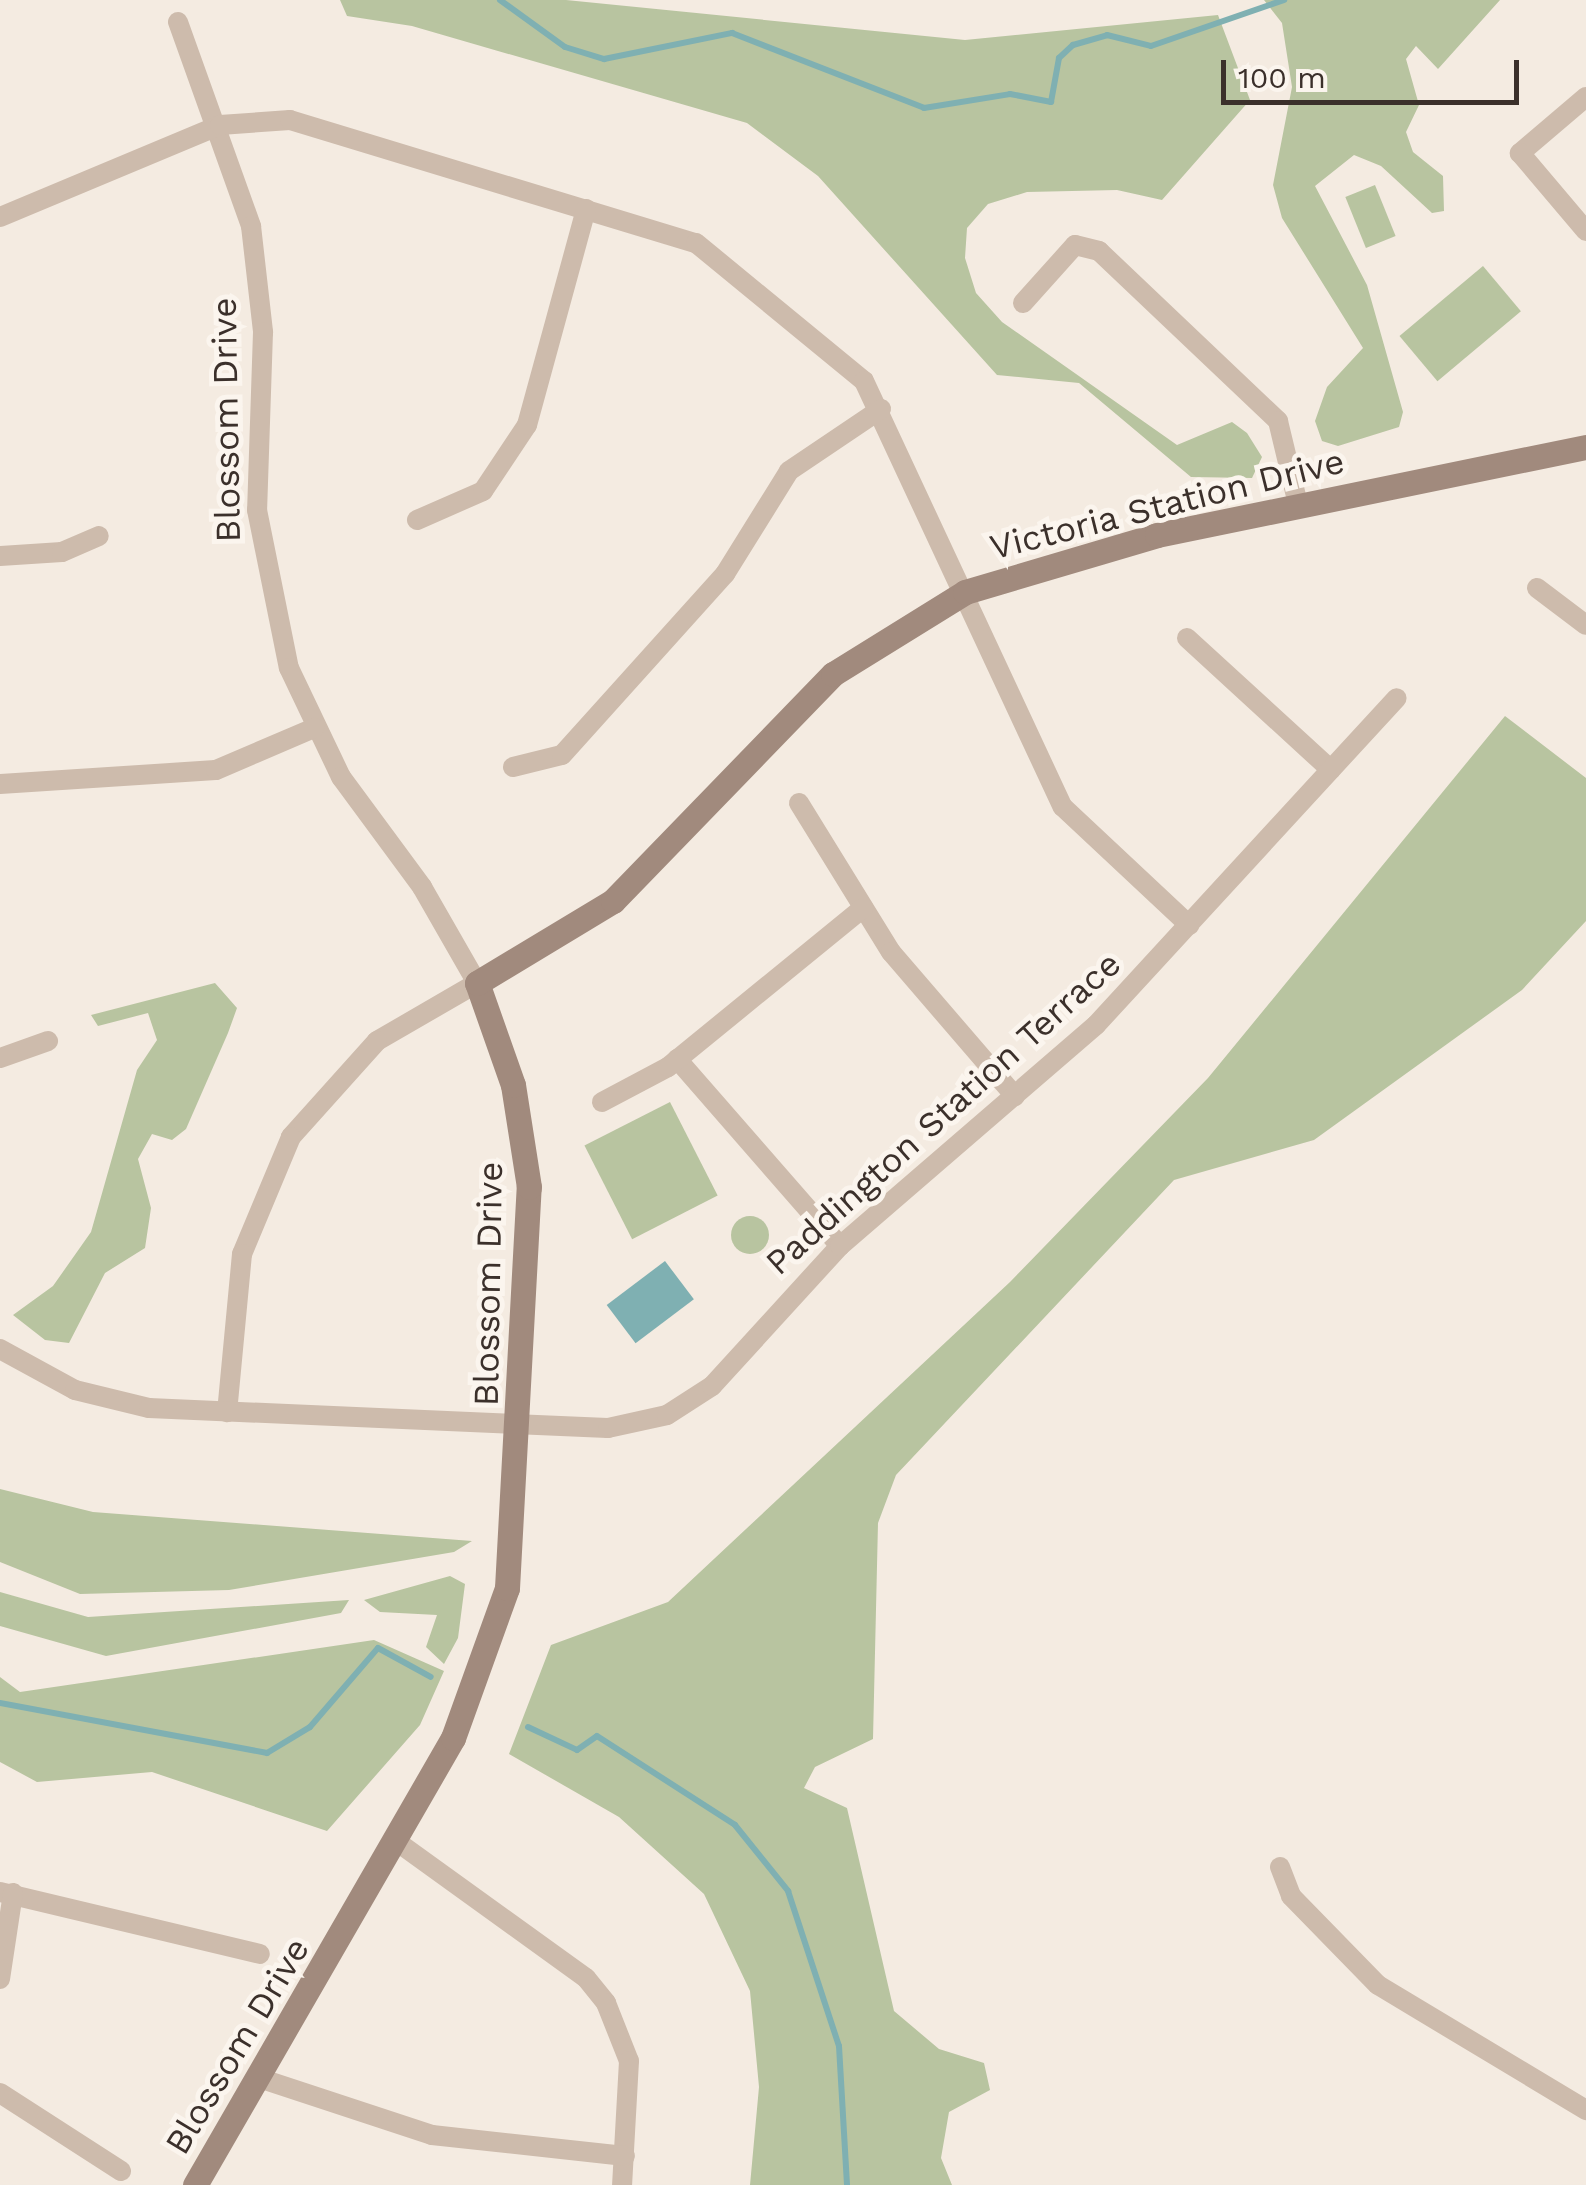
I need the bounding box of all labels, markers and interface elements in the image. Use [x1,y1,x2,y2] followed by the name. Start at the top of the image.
[1226,40,1524,102] scale bar
[1238,60,1326,95] text: 100 m
[203,297,249,543] street label: Blossom Drive
[985,440,1349,568] street label: Victoria Station Drive
[757,942,1129,1284] street label: Paddington Station Terrace
[465,1161,511,1407] street label: Blossom Drive
[156,1930,318,2162] street label: Blossom Drive

